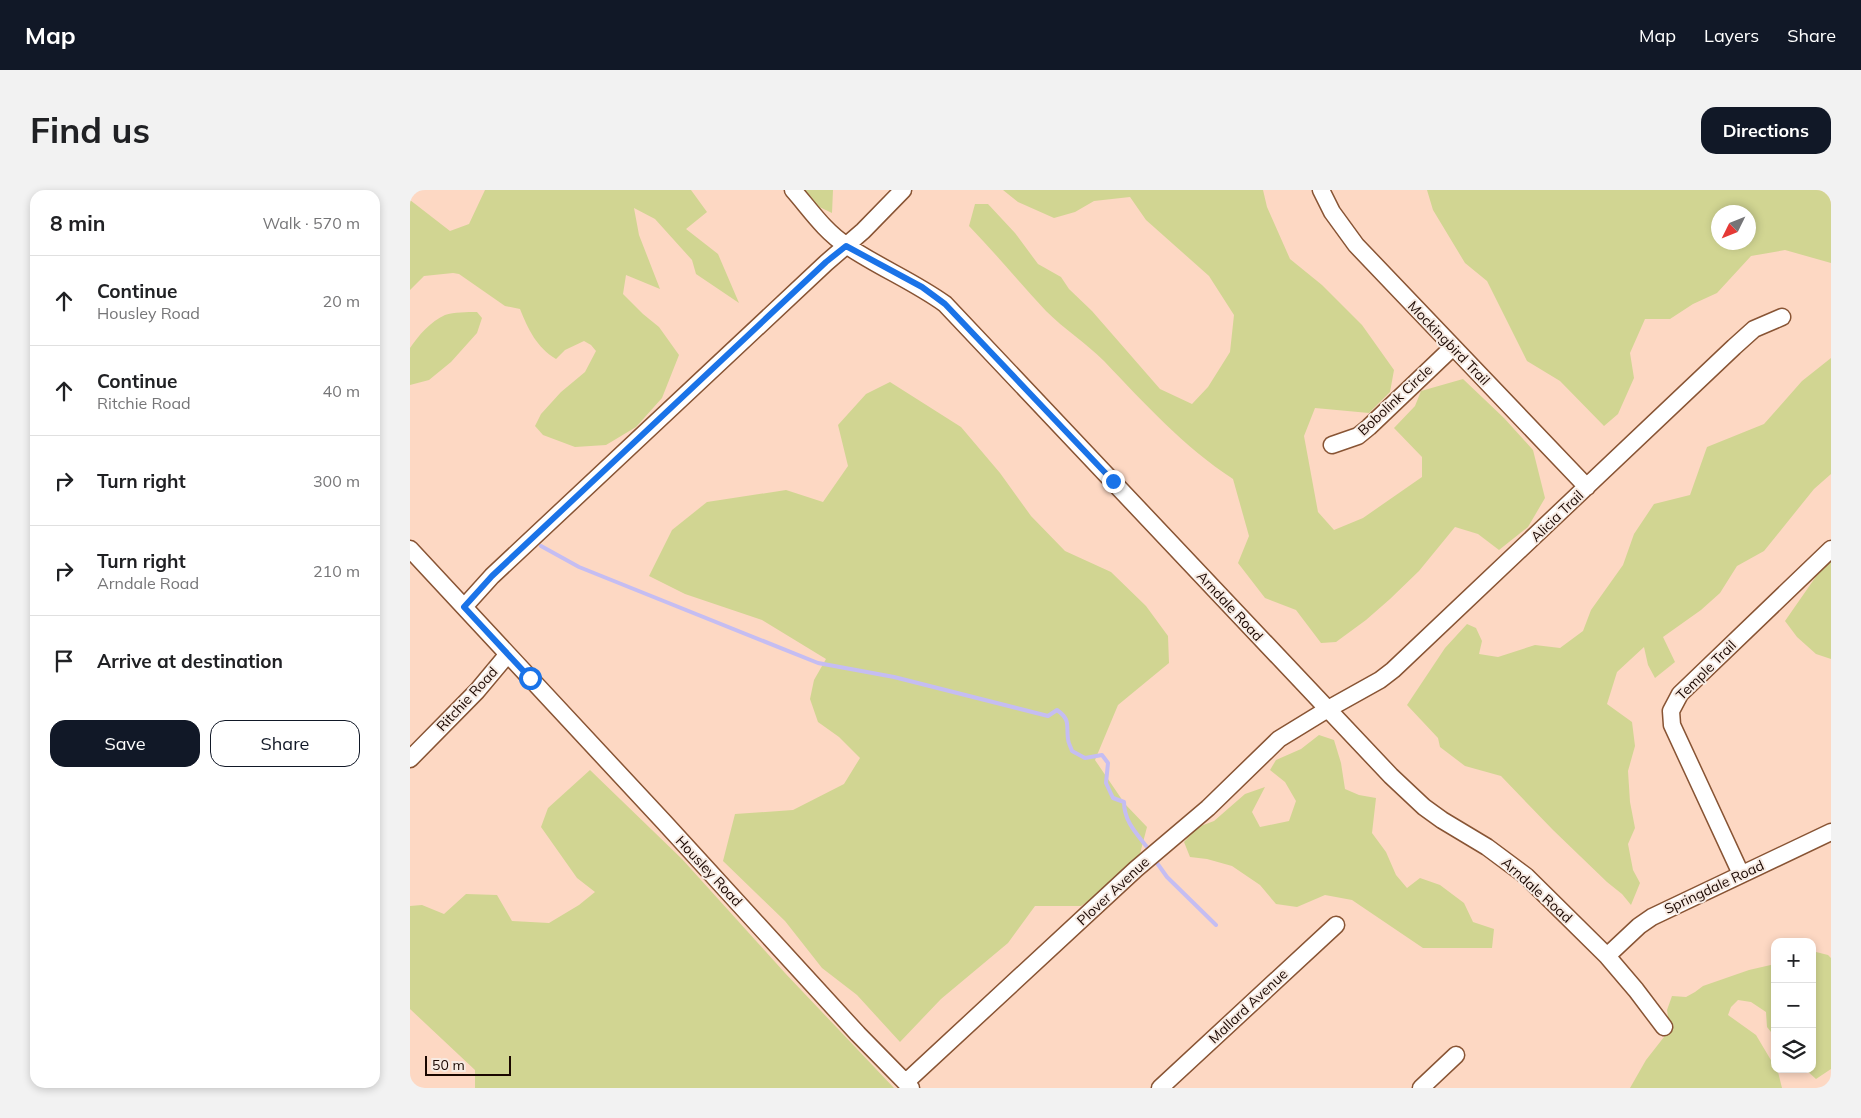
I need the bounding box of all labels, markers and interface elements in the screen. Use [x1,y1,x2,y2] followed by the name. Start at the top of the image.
[25,20,76,50] text: Map
[1639,24,1676,47] text: Map
[1704,24,1759,47] text: Layers
[1787,24,1836,47] text: Share
[1701,107,1831,154] button: Directions
[30,108,150,152] text: Find us
[1711,205,1756,250] north arrow
[50,210,105,236] text: 8 min
[262,213,360,233] text: Walk · 570 m
[97,279,177,303] text: Continue
[50,287,78,315] icon: ahead
[323,291,360,311] text: 20 m
[1404,297,1494,389] street label: Mockingbird Trail
[97,303,200,323] text: Housley Road
[1354,361,1436,439] street label: Bobolink Circle
[97,369,177,393] text: Continue
[50,377,78,405] icon: ahead
[323,381,360,401] text: 40 m
[97,393,191,413] text: Ritchie Road
[50,467,78,495] icon: right
[97,469,186,493] text: Turn right
[1102,470,1125,493] route end
[313,471,360,491] text: 300 m
[1527,486,1587,546] street label: Alicia Trail
[97,549,186,573] text: Turn right
[50,557,78,585] icon: right
[313,561,360,581] text: 210 m
[1193,567,1267,645] street label: Arndale Road
[97,573,199,593] text: Arndale Road
[1672,636,1740,704] street label: Temple Trail
[50,647,78,675] icon: arrive
[97,649,283,673] text: Arrive at destination
[432,663,502,735] street label: Ritchie Road
[519,667,542,690] route start
[50,720,200,767] button: Save
[210,720,360,767] button: Share
[672,832,746,910] street label: Housley Road
[1073,853,1153,929] street label: Plover Avenue
[1498,853,1576,927] street label: Arndale Road
[1661,856,1767,918] street label: Springdale Road
[1771,938,1816,1073] map controls
[1771,938,1816,983] button: +
[1205,965,1291,1047] street label: Mallard Avenue
[1771,983,1816,1028] button: −
[1771,1028,1816,1073] button: layers
[425,1053,511,1076] scale bar
[432,1056,465,1074] text: 50 m

